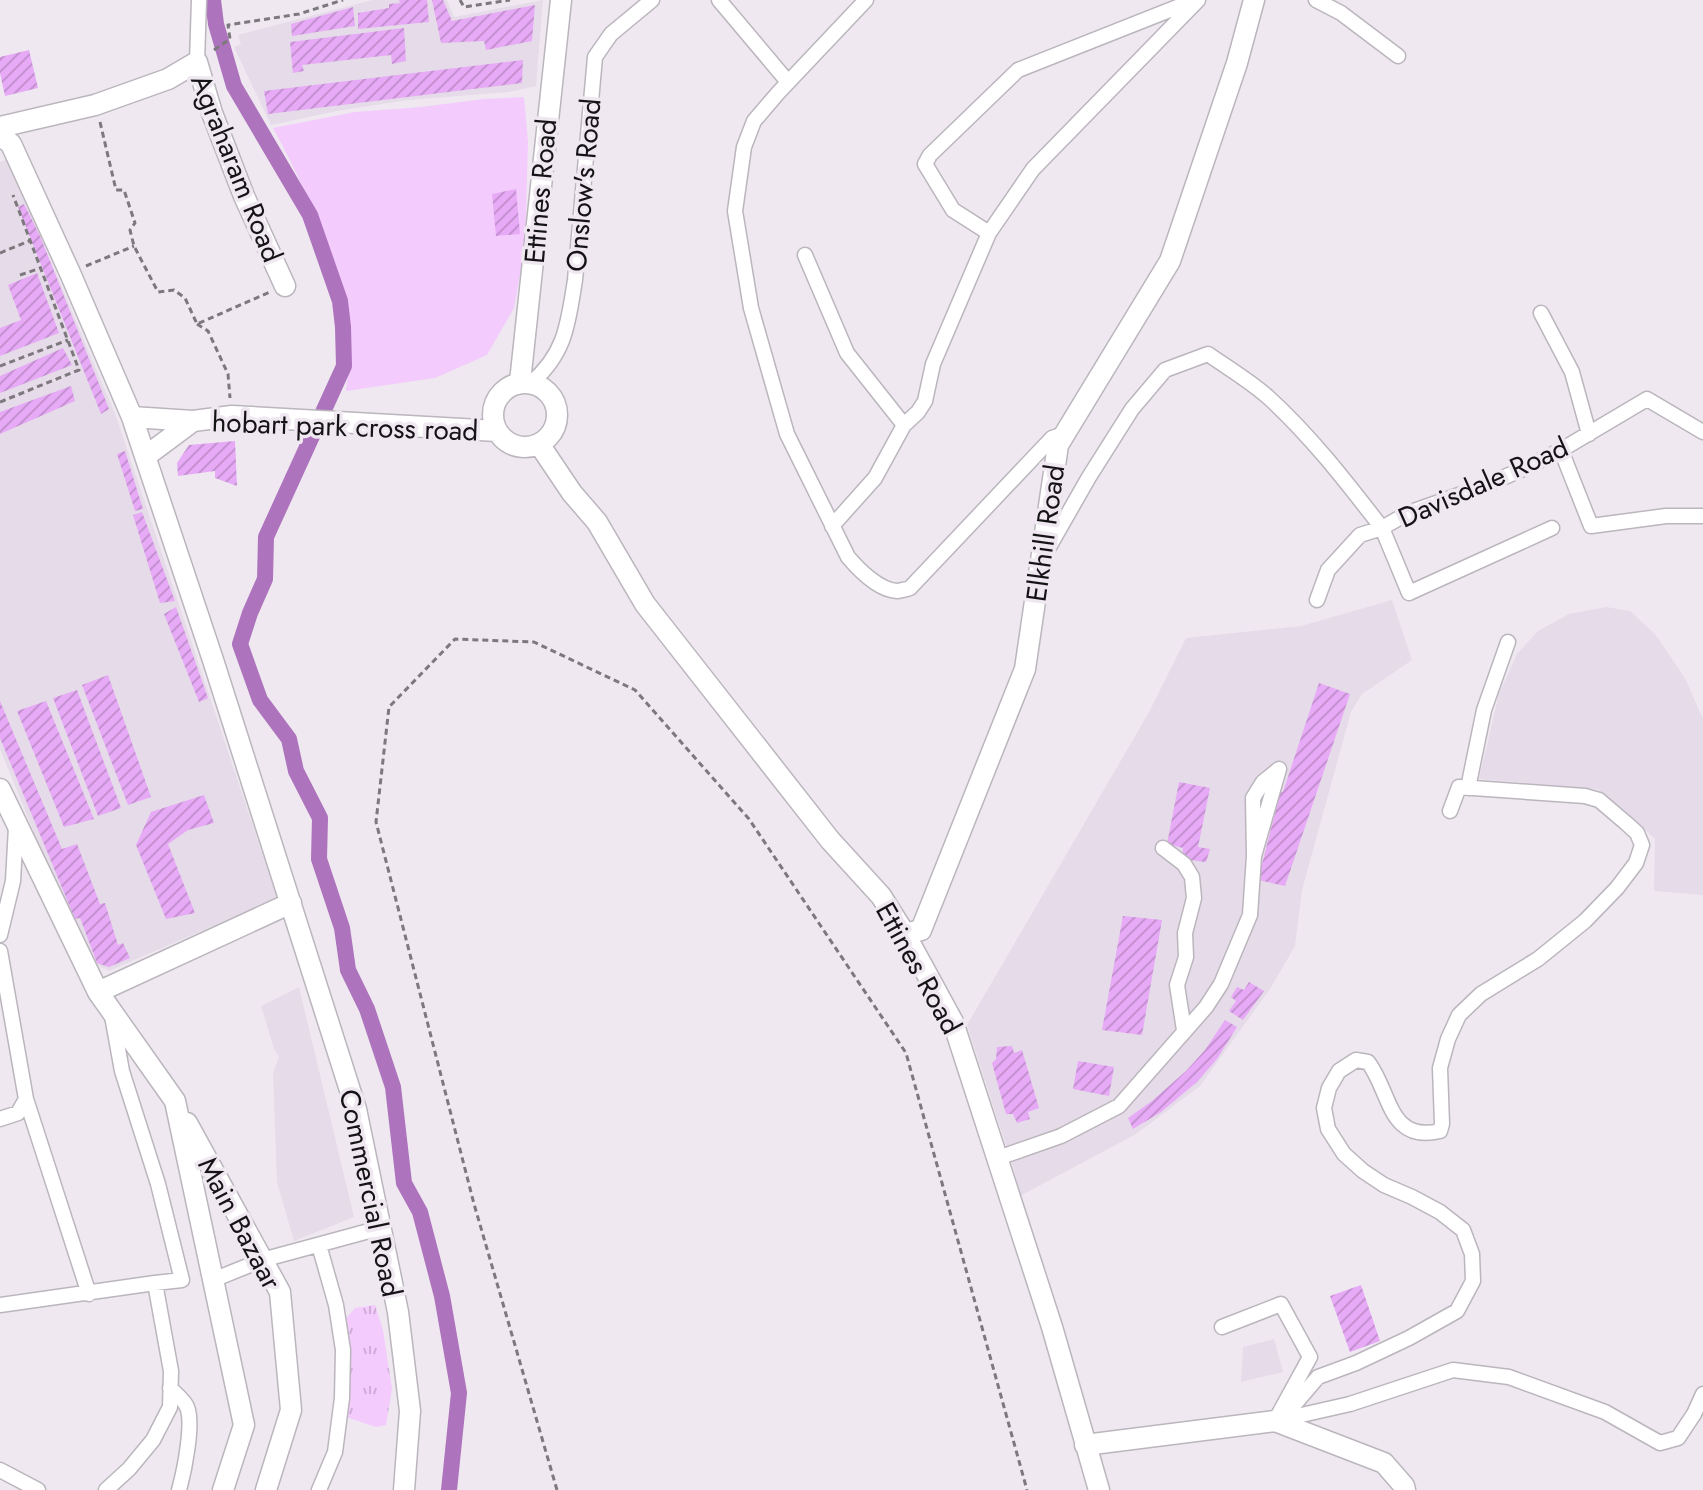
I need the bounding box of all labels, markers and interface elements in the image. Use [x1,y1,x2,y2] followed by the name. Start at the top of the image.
[180,68,293,268] street label: Agraharam Road
[556,97,611,273] street label: Onslow's Road
[514,117,567,265] street label: Ettines Road
[211,401,479,452] street label: hobart park cross road
[1392,427,1575,538] street label: Davisdale Road
[1016,462,1075,604] street label: Elkhill Road
[865,895,972,1042] street label: Ettines Road
[329,1086,413,1301] street label: Commercial Road
[187,1150,292,1297] street label: Main Bazaar

